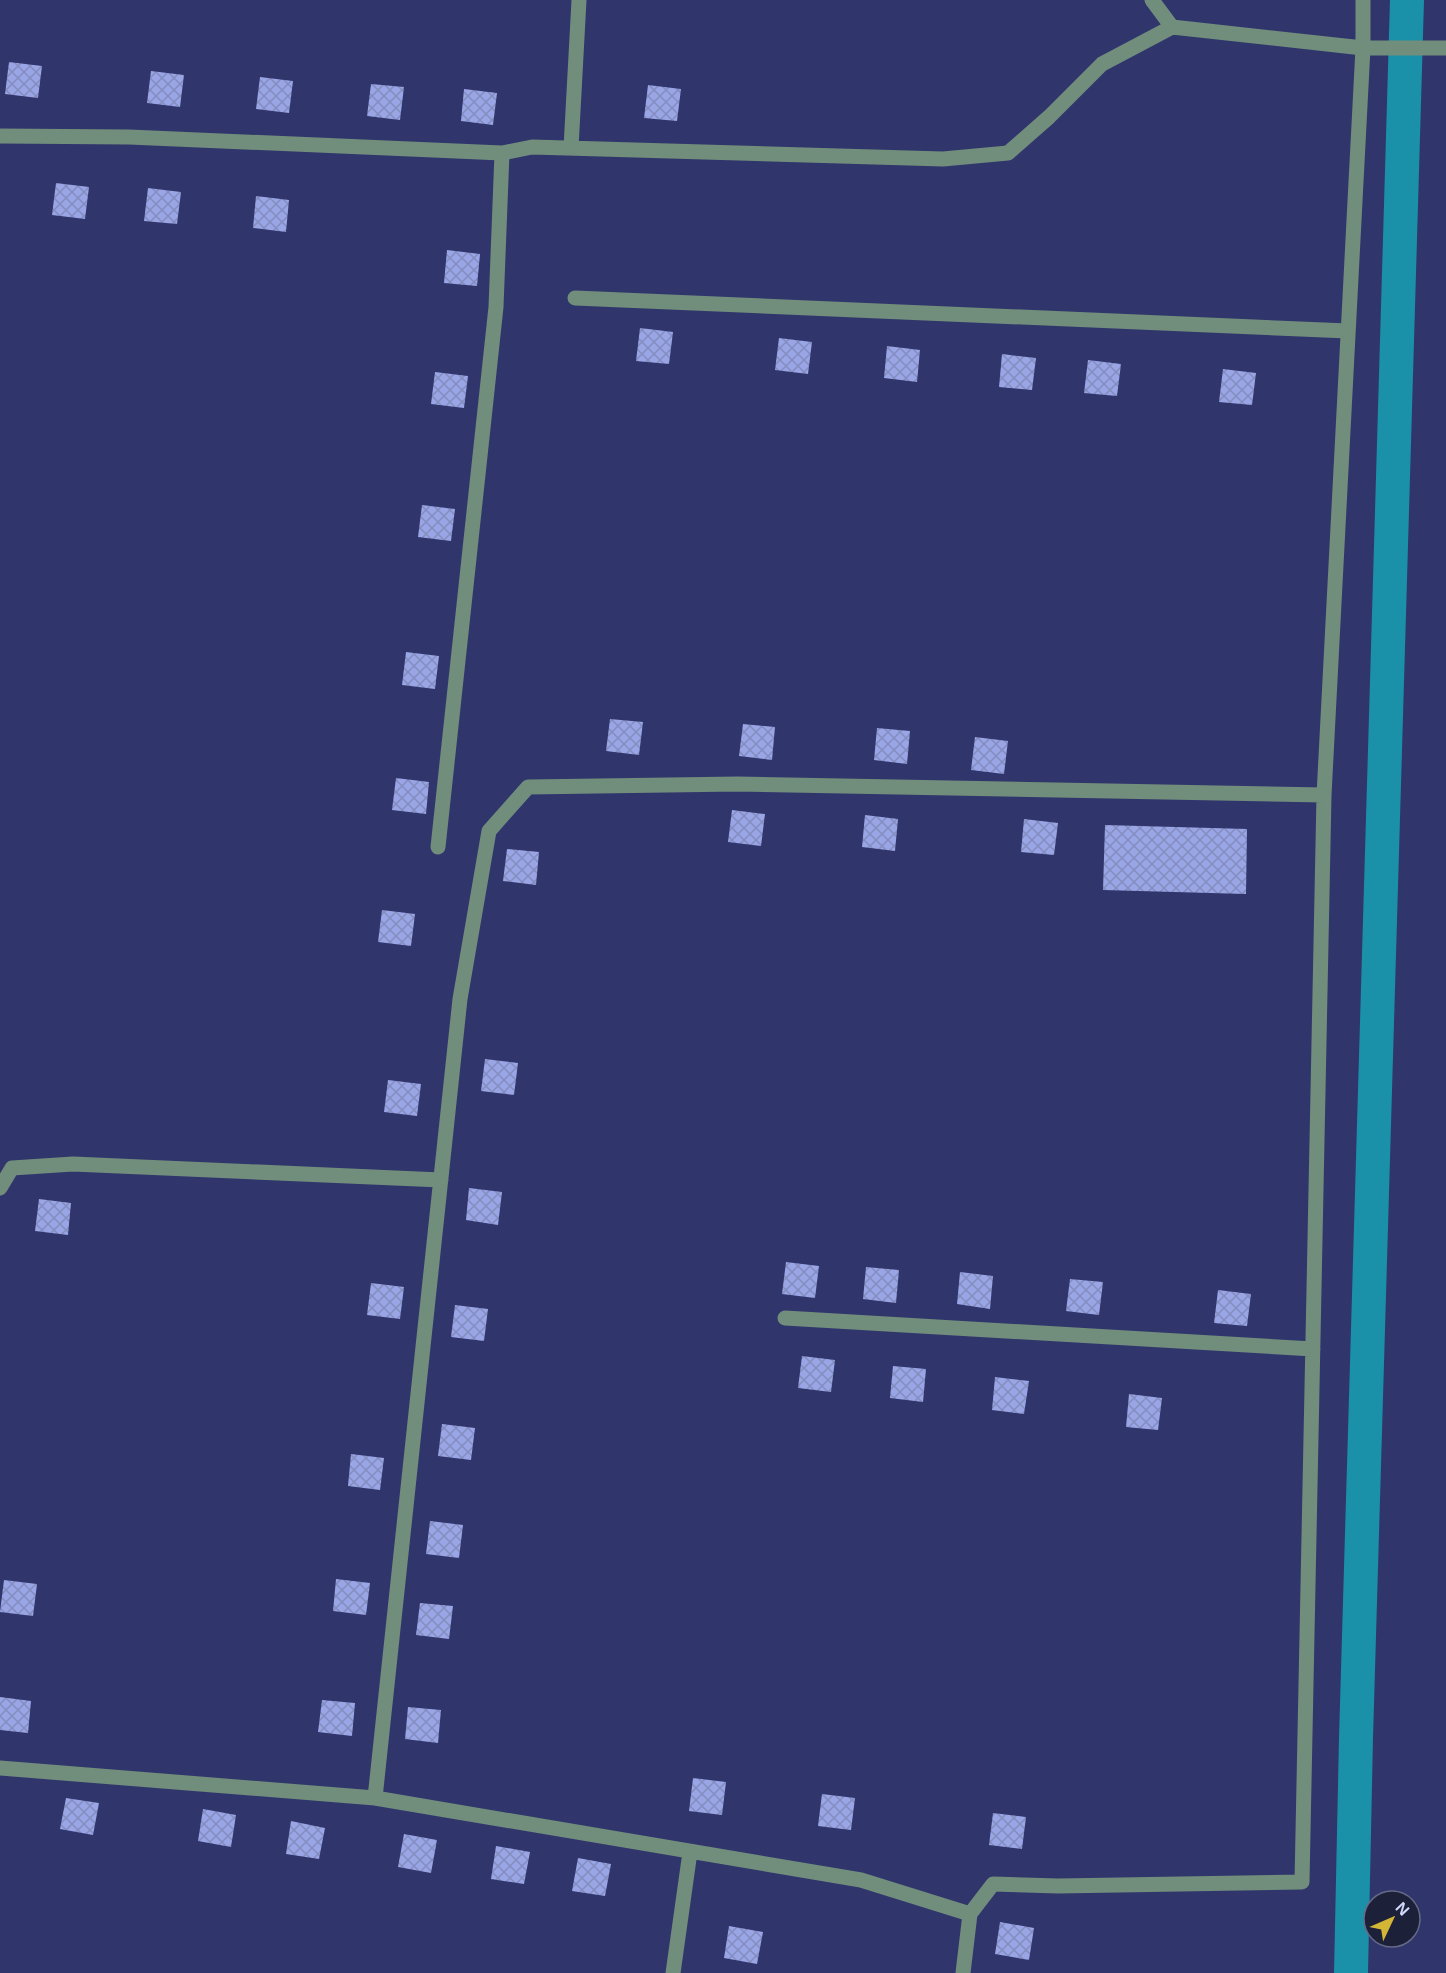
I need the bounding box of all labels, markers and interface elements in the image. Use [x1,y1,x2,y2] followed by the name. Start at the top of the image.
[1362,1889,1422,1949] north arrow
[1392,1899,1413,1919] text: N

